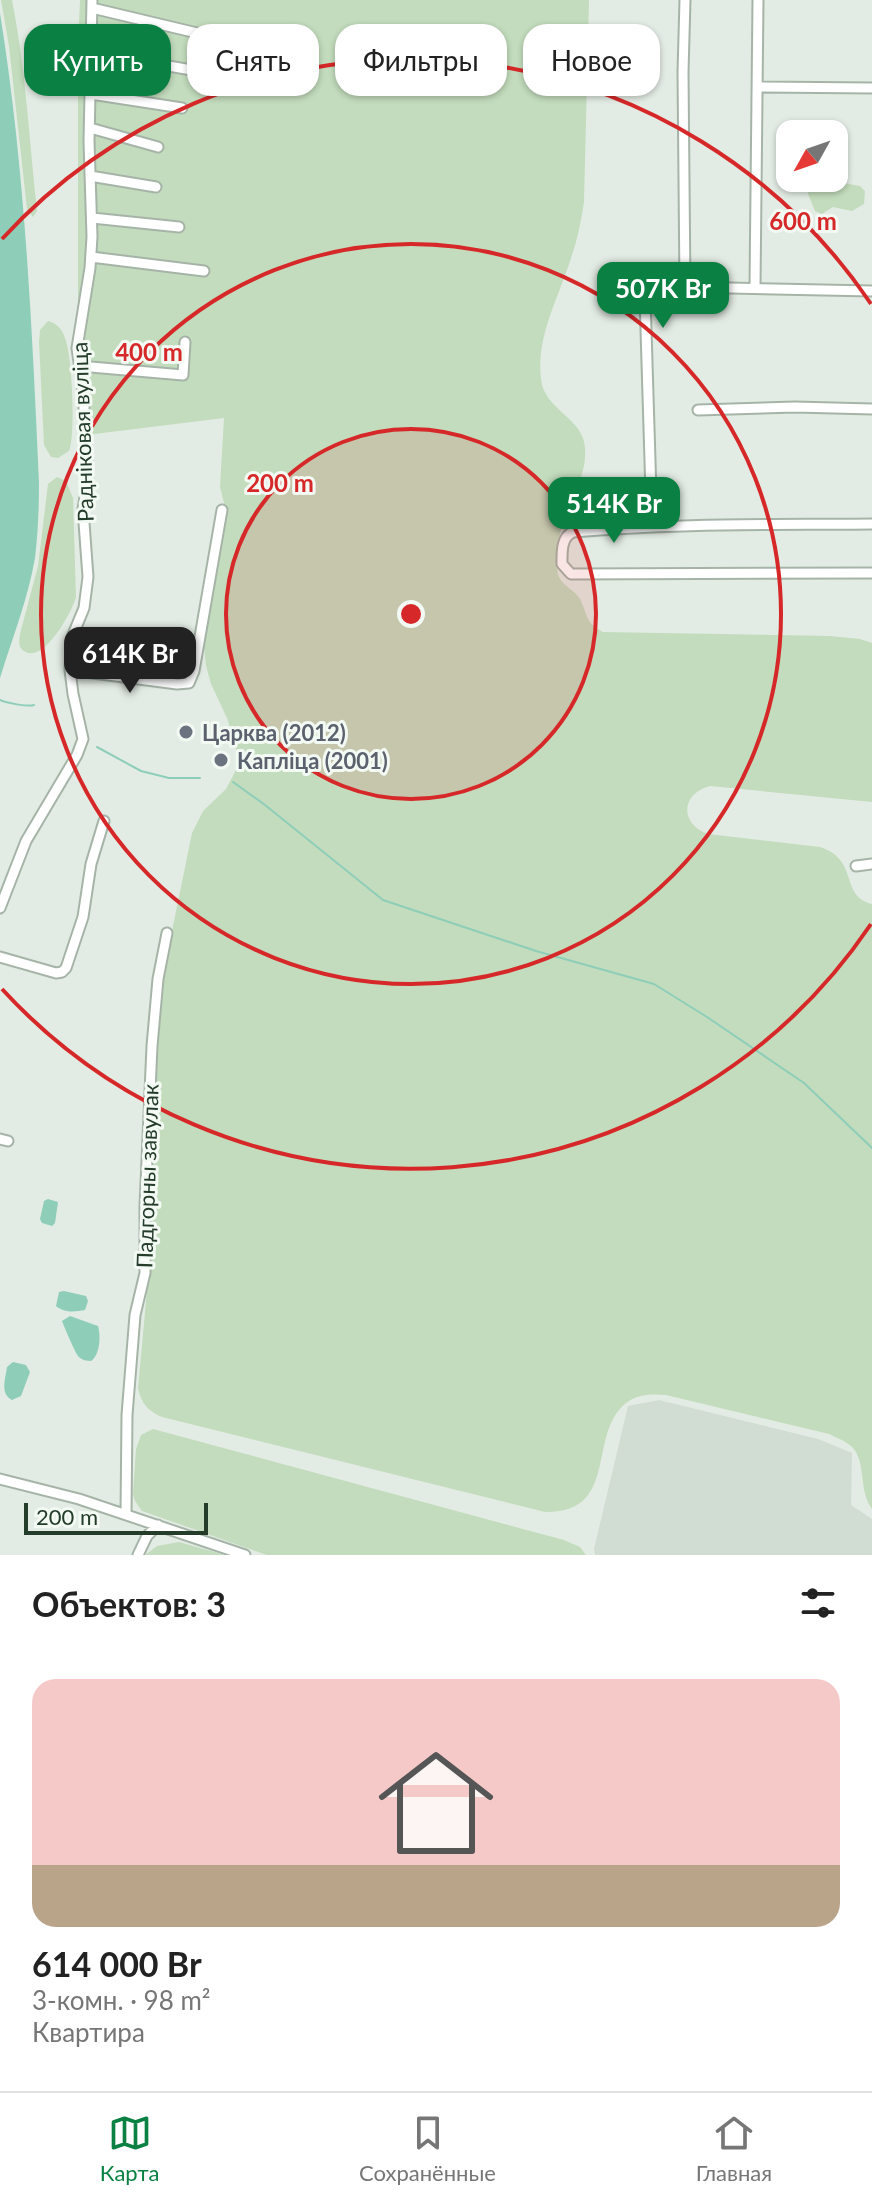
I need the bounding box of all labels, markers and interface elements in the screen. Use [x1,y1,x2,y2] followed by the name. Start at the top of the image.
[24,24,171,96] chip: Купить
[187,24,319,96] chip: Снять
[335,24,507,96] chip: Фильтры
[523,24,660,96] chip: Новое
[776,120,848,192] north arrow
[776,120,848,192] map controls
[769,206,837,235] text: 600 m
[589,262,737,330] pin: 507K Br
[615,272,711,304] text: 507K Br
[115,337,183,366] text: 400 m
[65,342,99,522] street label: Радніковая вуліца
[246,468,314,497] text: 200 m
[540,477,688,545] pin: 514K Br
[566,487,662,519] text: 514K Br
[397,600,425,628] centre of rings
[56,627,204,695] pin: 614K Br
[82,637,178,669] text: 614K Br
[202,719,346,746] place label: Царква (2012)
[177,723,195,741] marker: Царква (2012)
[237,747,388,774] place label: Капліца (2001)
[212,751,230,769] marker: Капліца (2001)
[130,1083,164,1269] street label: Падгорны завулак
[24,1499,208,1535] scale bar
[36,1503,98,1530] text: 200 m
[796,1581,840,1625] icon: filters
[32,1583,226,1624] text: Объектов: 3
[364,1731,508,1875] icon: home
[32,1943,202,1984] text: 614 000 Br
[32,1984,211,2016] text: 3-комн. · 98 m²
[32,2016,145,2048] text: Квартира
[100,2111,159,2186] tab: Карта
[359,2111,496,2186] tab: Сохранённые
[696,2111,772,2186] tab: Главная

